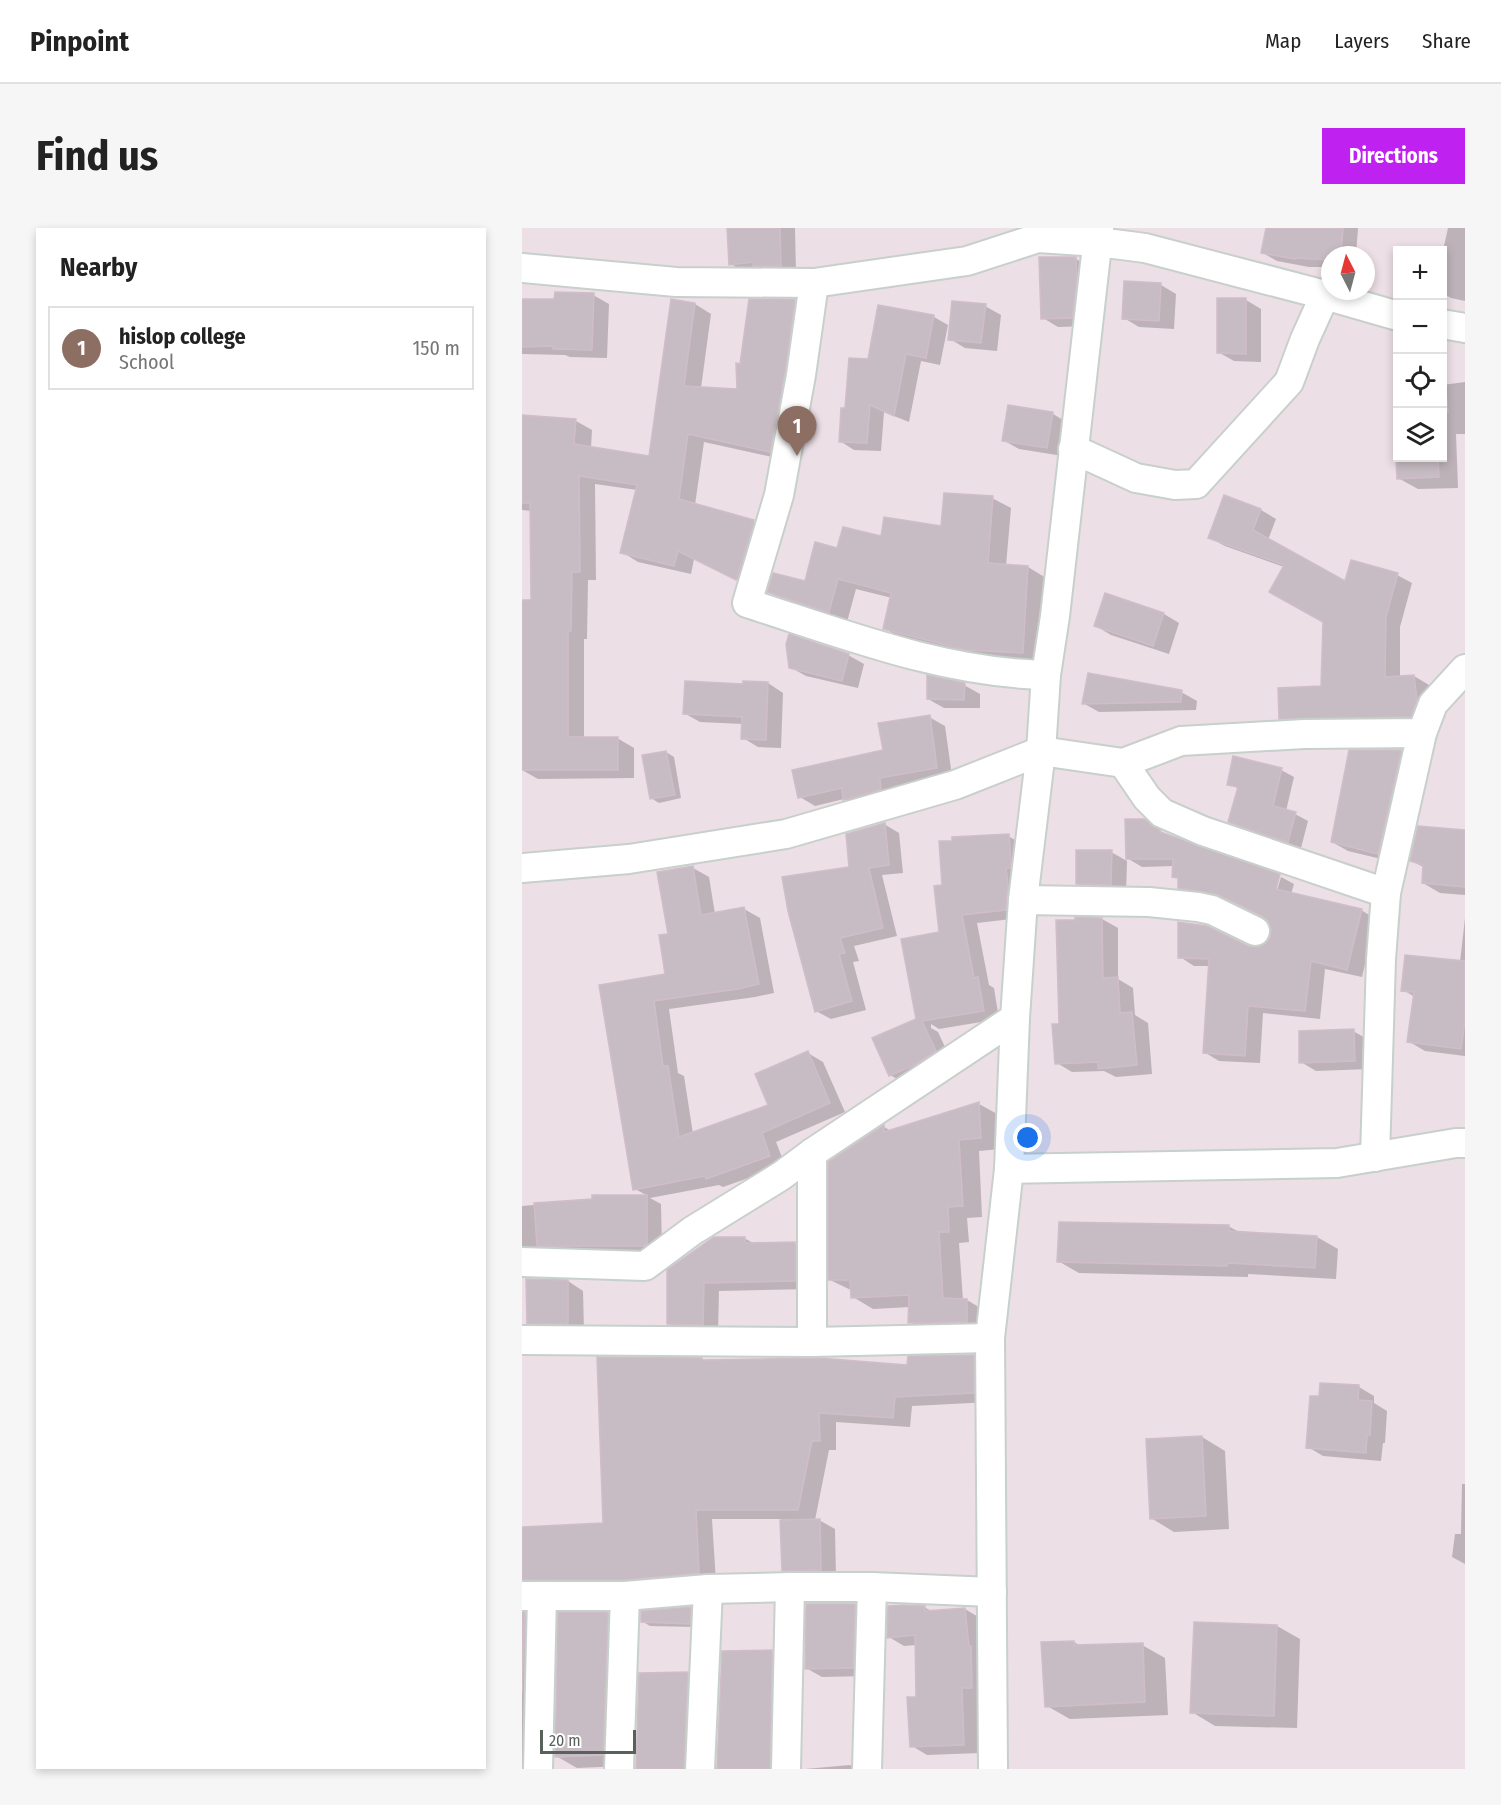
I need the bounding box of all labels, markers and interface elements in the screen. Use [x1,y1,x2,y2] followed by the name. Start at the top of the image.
[30,25,129,58] text: Pinpoint
[1265,28,1301,54] text: Map
[1334,28,1389,54] text: Layers
[1422,28,1471,54] text: Share
[1322,128,1465,184] button: Directions
[36,131,158,181] text: Find us
[1321,246,1375,300] north arrow
[1393,246,1447,462] map controls
[1393,246,1447,300] button: +
[60,252,137,283] text: Nearby
[1393,300,1447,354] button: −
[119,323,246,350] text: hislop college
[77,336,86,360] text: 1
[413,336,460,360] text: 150 m
[119,350,174,374] text: School
[1393,354,1447,408] button: locate
[778,406,816,456] pin: 1
[1393,408,1447,462] button: layers
[1013,1123,1042,1152] your location
[540,1727,636,1754] scale bar
[549,1731,580,1750] text: 20 m

